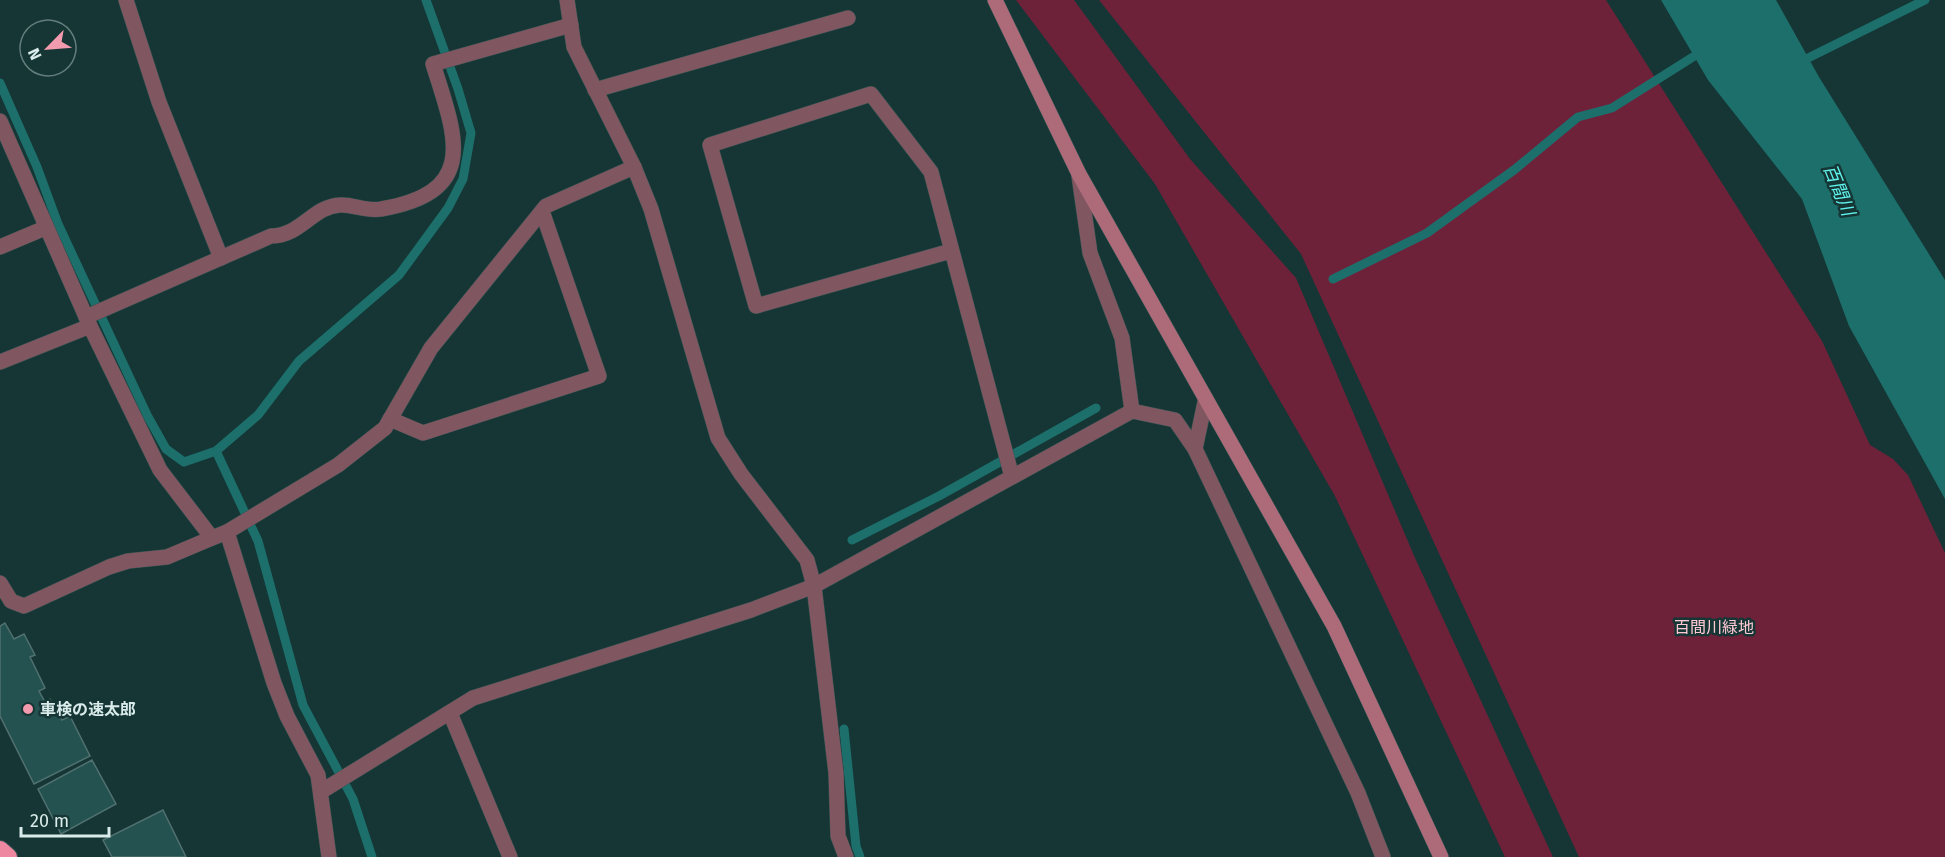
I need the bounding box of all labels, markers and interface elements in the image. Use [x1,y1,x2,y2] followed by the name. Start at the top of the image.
[18,18,78,78] north arrow
[24,45,46,63] text: N
[1819,161,1860,221] water label: 百間川
[1674,618,1754,637] park label: 百間川緑地
[40,700,136,719] place label: 車検の速太郎
[21,702,35,716] marker: 車検の速太郎
[21,800,110,838] scale bar
[30,810,69,832] text: 20 m

